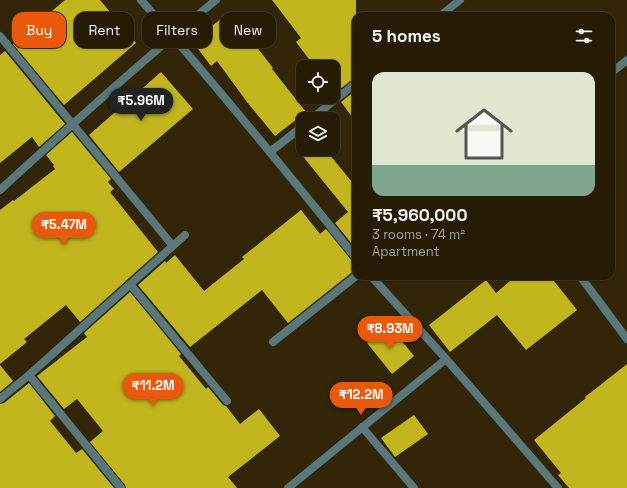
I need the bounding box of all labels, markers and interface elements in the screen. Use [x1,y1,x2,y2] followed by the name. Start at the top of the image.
[12,12,66,48] chip: Buy
[74,12,134,48] chip: Rent
[142,12,212,48] chip: Filters
[220,12,276,48] chip: New
[372,25,441,47] text: 5 homes
[573,25,595,47] icon: filters
[296,60,340,156] map controls
[296,60,340,104] button: locate
[108,88,174,122] pin: ₹5.96M
[117,92,165,109] text: ₹5.96M
[448,98,520,170] icon: home
[296,112,340,156] button: layers
[372,204,467,226] text: ₹5,960,000
[31,212,97,246] pin: ₹5.47M
[41,216,87,233] text: ₹5.47M
[372,226,465,243] text: 3 rooms · 74 m²
[372,243,440,260] text: Apartment
[357,316,423,350] pin: ₹8.93M
[366,320,414,337] text: ₹8.93M
[120,373,186,407] pin: ₹11.2M
[132,377,174,394] text: ₹11.2M
[328,382,394,416] pin: ₹12.2M
[339,386,383,403] text: ₹12.2M

